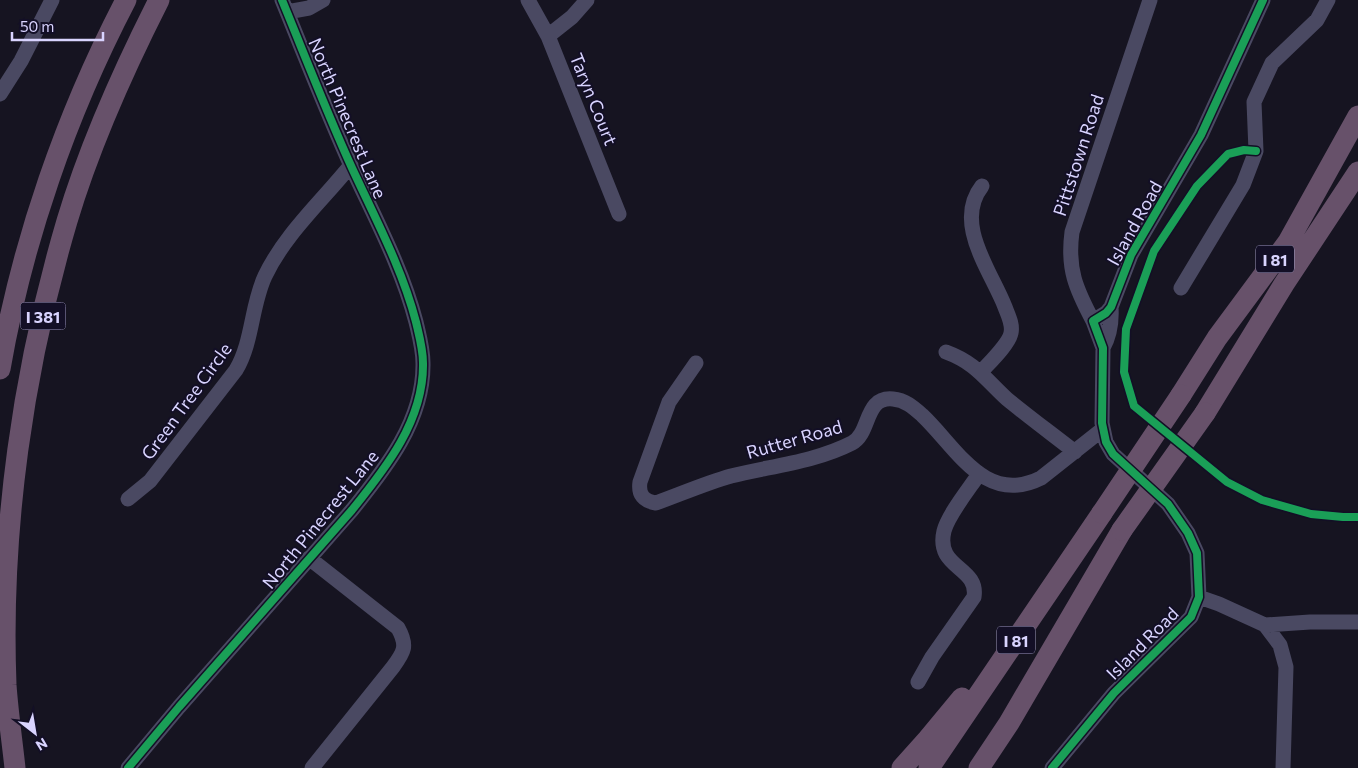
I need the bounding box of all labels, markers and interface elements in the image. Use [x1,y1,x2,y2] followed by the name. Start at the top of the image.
[12,10,104,42] scale bar
[20,17,54,35] text: 50 m
[304,34,392,202] street label: North Pinecrest Lane
[566,50,622,148] street label: Taryn Court
[1048,91,1108,219] street label: Pittstown Road
[1102,177,1166,269] street label: Island Road
[1256,245,1294,272] road number: I 81
[20,302,66,330] road number: I 381
[136,338,236,464] street label: Green Tree Circle
[743,415,845,463] street label: Rutter Road
[257,445,383,593] street label: North Pinecrest Lane
[1101,602,1183,684] street label: Island Road
[997,626,1035,654] road number: I 81
[10,708,60,758] north arrow
[33,735,51,755] text: N

